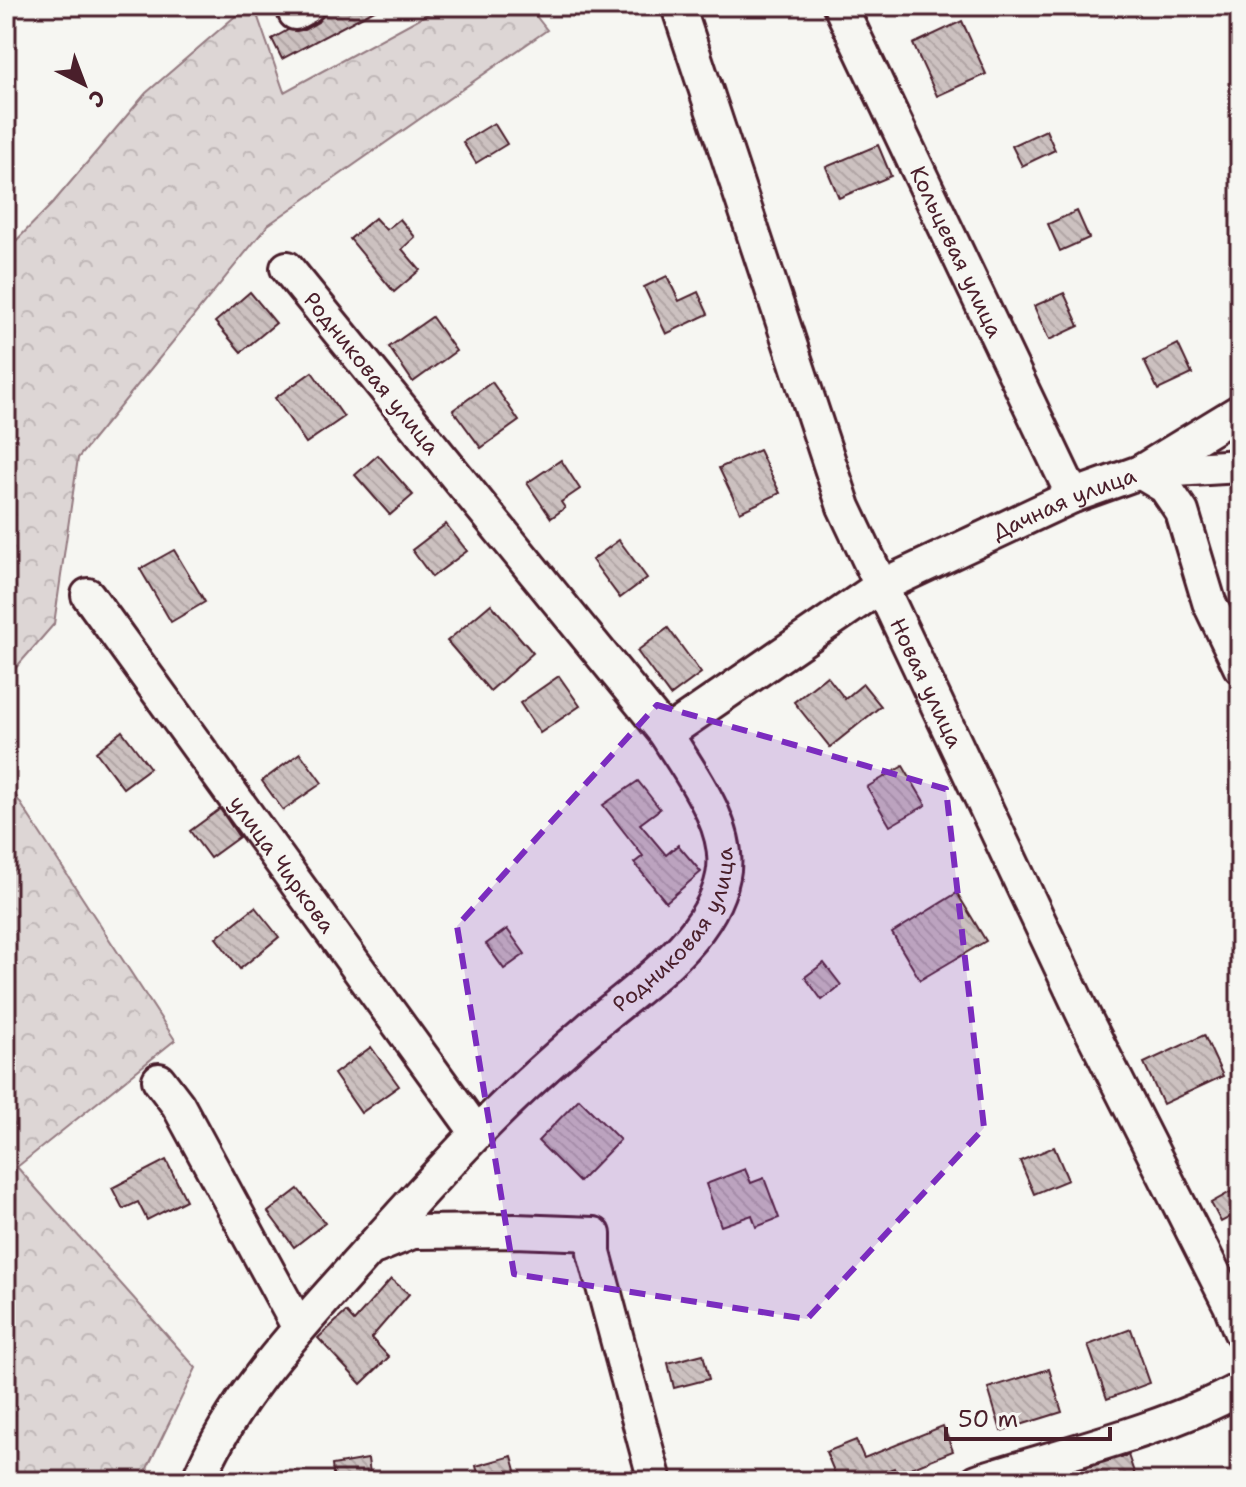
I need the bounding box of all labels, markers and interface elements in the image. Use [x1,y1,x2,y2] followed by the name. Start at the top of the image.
[44,44,124,124] north arrow
[82,83,112,114] text: С
[903,161,1010,343] street label: Кольцевая улица
[297,286,446,461] street label: Родниковая улица
[987,461,1140,547] street label: Дачная улица
[883,613,970,753] street label: Новая улица
[222,790,342,939] street label: улица Чиркова
[606,846,740,1019] street label: Родниковая улица
[946,1391,1110,1441] scale bar
[958,1403,1018,1435] text: 50 m

